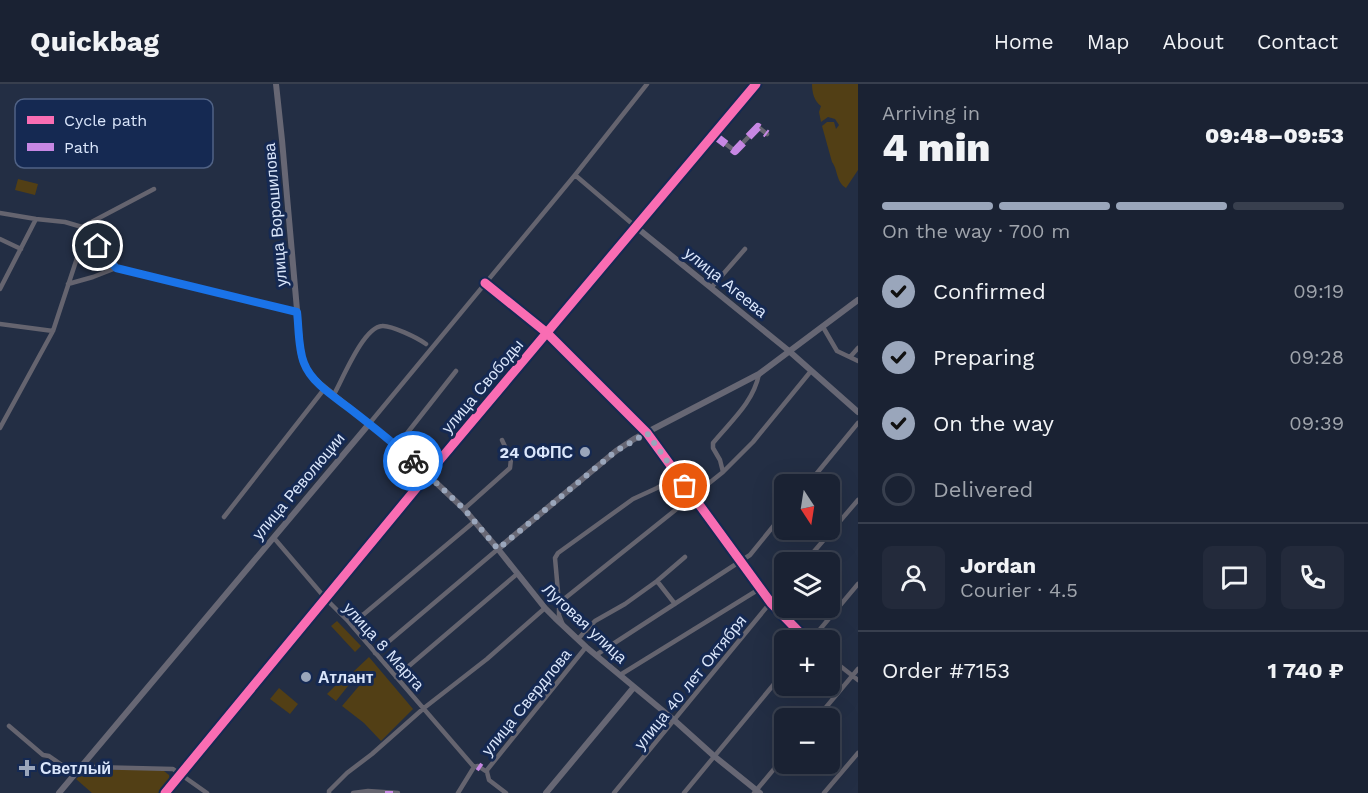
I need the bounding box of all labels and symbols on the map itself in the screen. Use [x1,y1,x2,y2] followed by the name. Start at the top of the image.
[15,99,213,168] legend
[64,111,147,130] text: Cycle path
[64,138,99,157] text: Path
[260,142,291,288] street label: улица Ворошилова
[72,220,123,271] pin
[681,243,771,321] street label: улица Агеева
[438,335,527,437] street label: улица Свободы
[248,429,349,544] street label: улица Революции
[383,431,443,491] courier
[500,443,573,462] place label: 24 ОФПС
[578,445,592,459] marker: 24 ОФПС
[659,460,710,511] pin
[774,474,840,540] north arrow
[539,579,631,667] street label: Луговая улица
[339,598,428,694] street label: улица 8 Марта
[630,611,750,753] street label: улица 40 лет Октября
[478,645,575,759] street label: улица Свердлова
[318,668,374,687] place label: Атлант
[299,670,313,684] marker: Атлант
[18,759,36,777] marker: Светлый
[40,759,111,778] place label: Светлый

